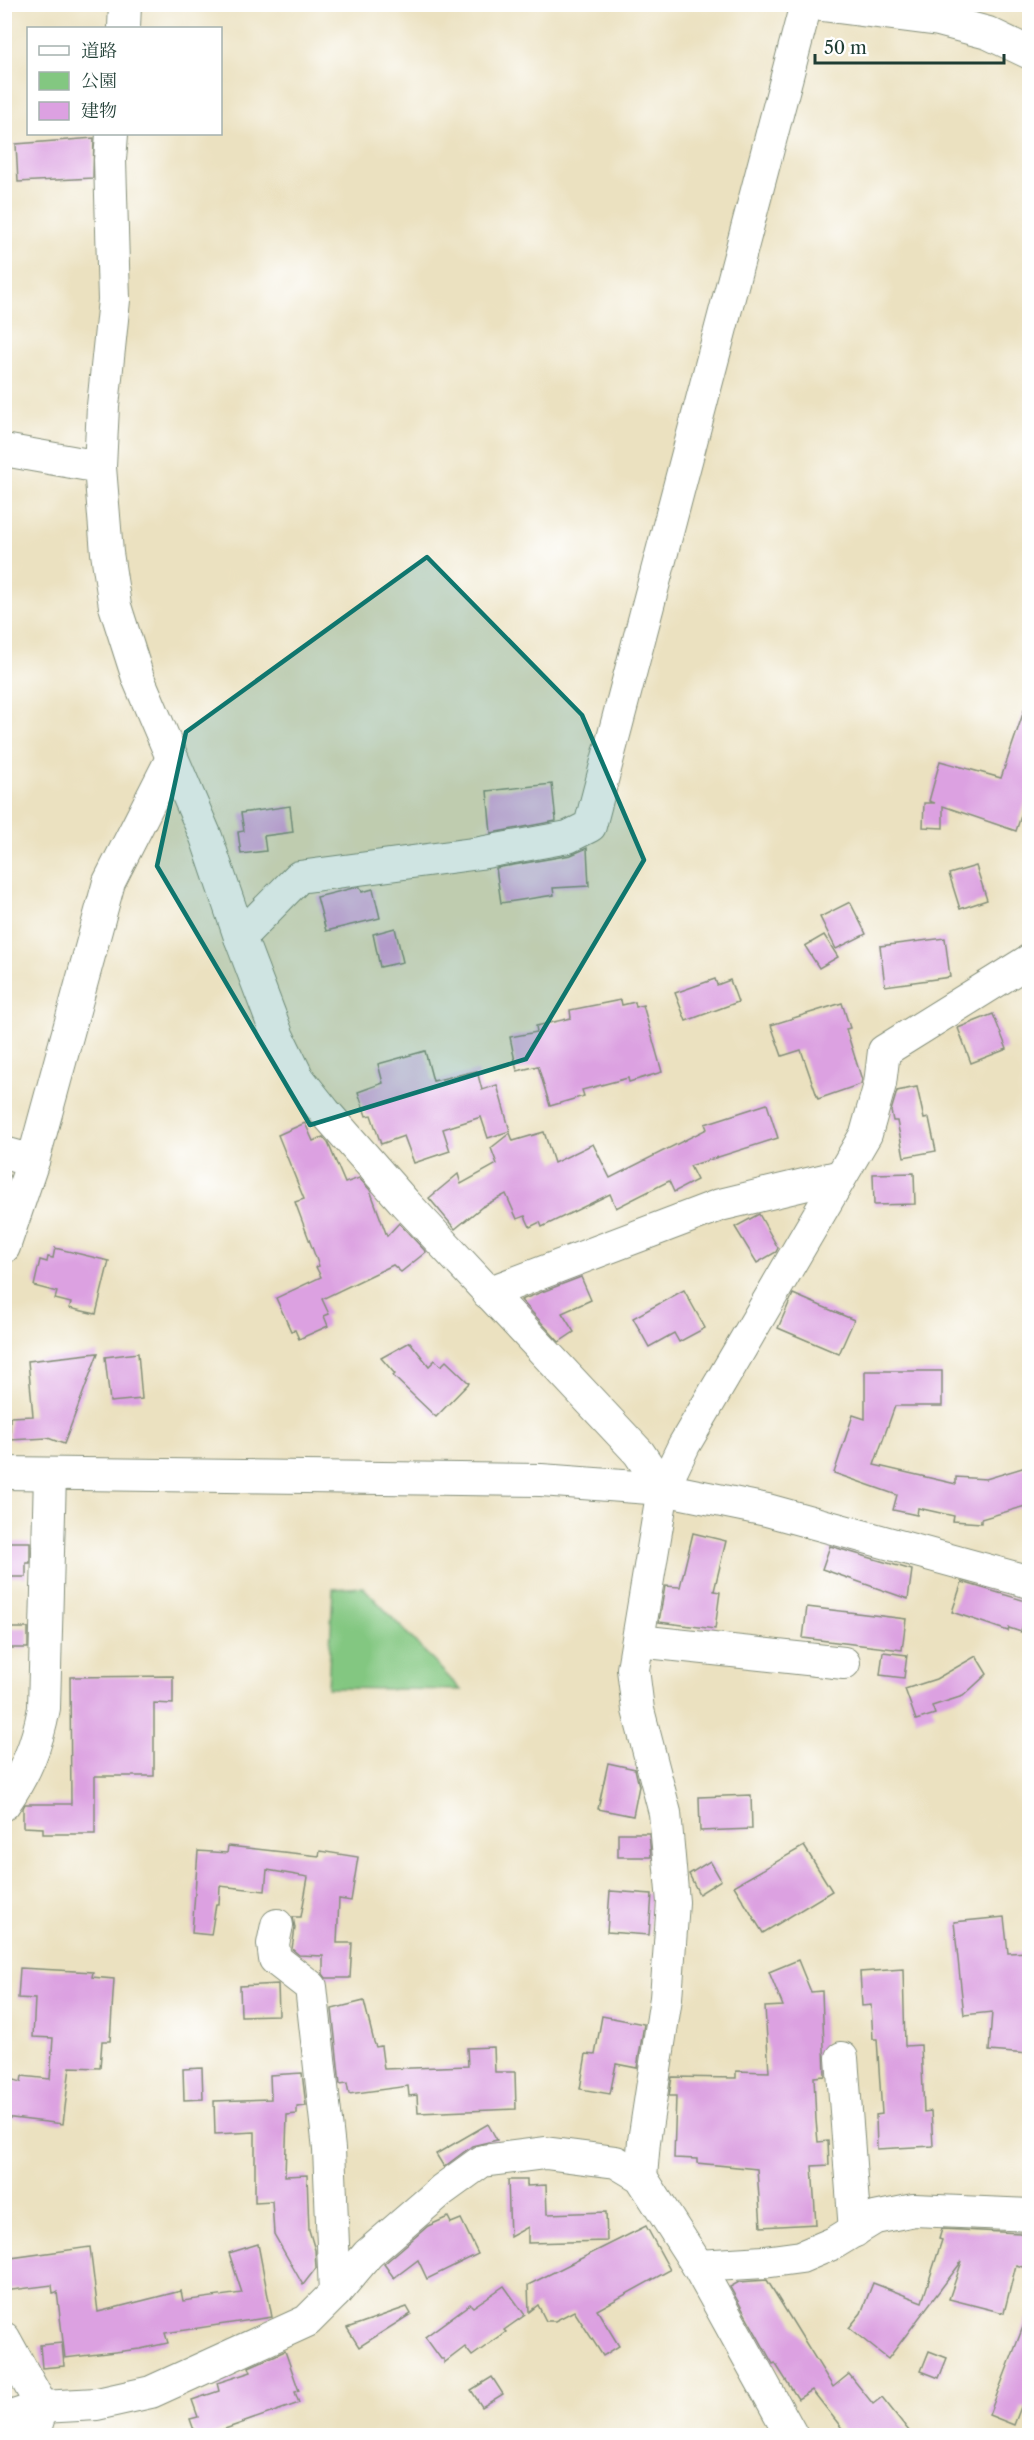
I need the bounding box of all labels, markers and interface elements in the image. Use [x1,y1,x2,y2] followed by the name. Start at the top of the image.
[27,27,222,135] legend
[815,27,1004,65] scale bar
[824,37,867,59] text: 50 m
[81,40,117,62] text: 道路
[81,70,117,92] text: 公園
[81,100,117,122] text: 建物

